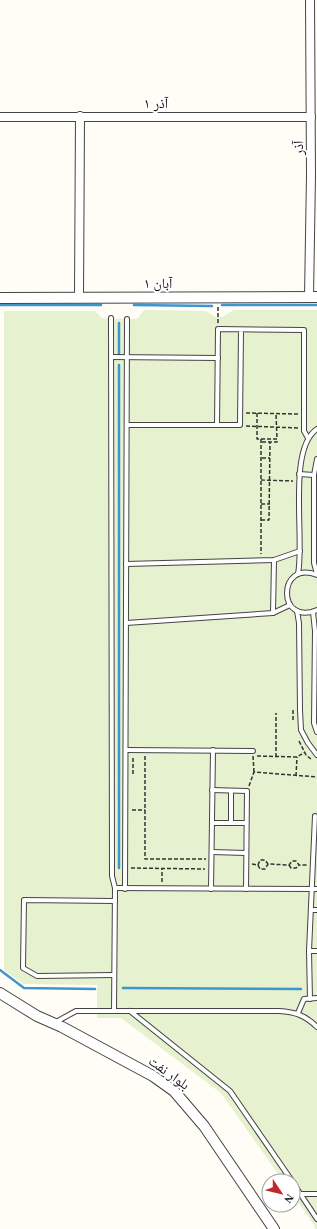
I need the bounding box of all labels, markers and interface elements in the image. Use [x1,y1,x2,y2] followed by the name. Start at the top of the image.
[144,96,169,112] street label: آذر ۱
[291,140,307,156] street label: آذر
[144,276,173,292] street label: آبان ۱
[145,1053,192,1094] street label: بلوار نفت
[261,1173,301,1213] north arrow
[282,1192,296,1205] text: N

